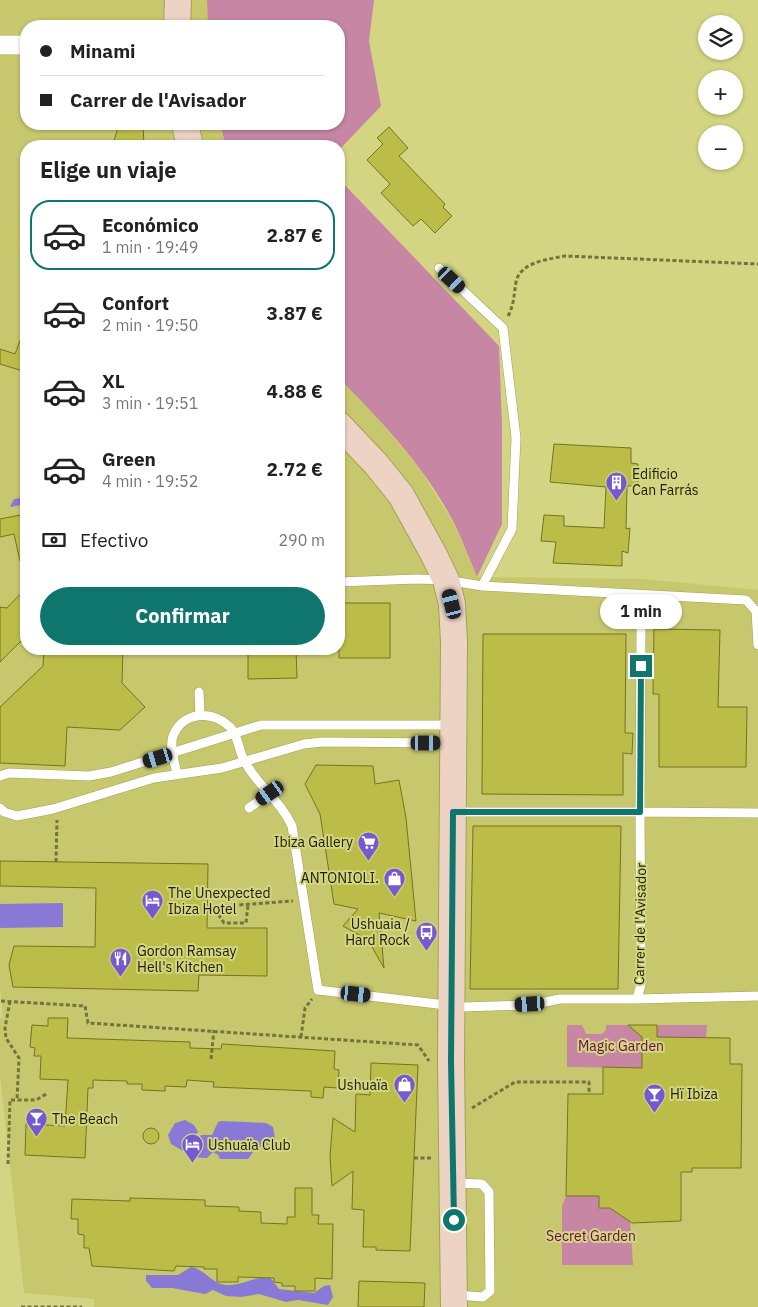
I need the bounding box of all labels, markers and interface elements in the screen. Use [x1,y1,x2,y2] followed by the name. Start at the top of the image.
[698,15,743,170] map controls
[698,15,743,60] button: layers
[70,39,136,63] text: Minami
[698,70,743,115] button: +
[70,88,246,112] text: Carrer de l'Avisador
[698,125,743,170] button: −
[40,155,177,184] text: Elige un viaje
[42,213,87,258] icon: car
[102,213,199,237] text: Económico
[267,223,323,247] text: 2.87 €
[102,237,198,257] text: 1 min · 19:49
[435,264,468,296] car
[42,291,87,336] icon: car
[102,291,169,315] text: Confort
[267,301,323,325] text: 3.87 €
[102,315,198,335] text: 2 min · 19:50
[42,369,87,414] icon: car
[102,369,125,393] text: XL
[267,379,323,403] text: 4.88 €
[102,393,198,413] text: 3 min · 19:51
[42,447,87,492] icon: car
[102,447,156,471] text: Green
[267,457,323,481] text: 2.72 €
[632,465,699,499] place label: Edificio Can Farrás
[604,470,628,501] building icon: Edificio Can Farrás
[102,471,198,491] text: 4 min · 19:52
[40,526,68,554] icon: cash
[80,528,148,552] text: Efectivo
[278,530,325,550] text: 290 m
[40,587,325,645] button: Confirmar
[441,588,462,620] car
[600,594,682,628] callout: 1 min
[620,601,662,621] text: 1 min
[630,655,652,677] route end
[411,736,441,751] car
[141,746,174,770] car
[253,778,286,808] car
[357,830,381,861] supermarket icon: Ibiza Gallery
[274,833,353,851] place label: Ibiza Gallery
[630,863,650,985] street label: Carrer de l'Avisador
[383,866,407,897] shop icon: ANTONIOLI.
[301,869,379,887] place label: ANTONIOLI.
[168,884,271,918] place label: The Unexpected Ibiza Hotel
[140,889,164,920] hotel icon: The Unexpected Ibiza Hotel
[345,915,411,949] place label: Ushuaia / Hard Rock
[414,920,438,951] bus stop icon: Ushuaia / Hard Rock
[137,942,237,976] place label: Gordon Ramsay Hell's Kitchen
[109,947,133,978] restaurant icon: Gordon Ramsay Hell's Kitchen
[340,985,371,1003] car
[514,996,545,1012] car
[578,1037,664,1055] park label: Magic Garden
[392,1073,416,1104] shop icon: Ushuaïa
[337,1076,389,1094] place label: Ushuaïa
[642,1082,666,1113] bar icon: Hï Ibiza
[670,1085,718,1103] place label: Hï Ibiza
[24,1107,48,1138] bar icon: The Beach
[52,1110,118,1128] place label: The Beach
[180,1133,204,1164] hotel icon: Ushuaïa Club
[208,1136,291,1154] place label: Ushuaïa Club
[443,1209,465,1231] route start
[546,1227,636,1245] park label: Secret Garden

